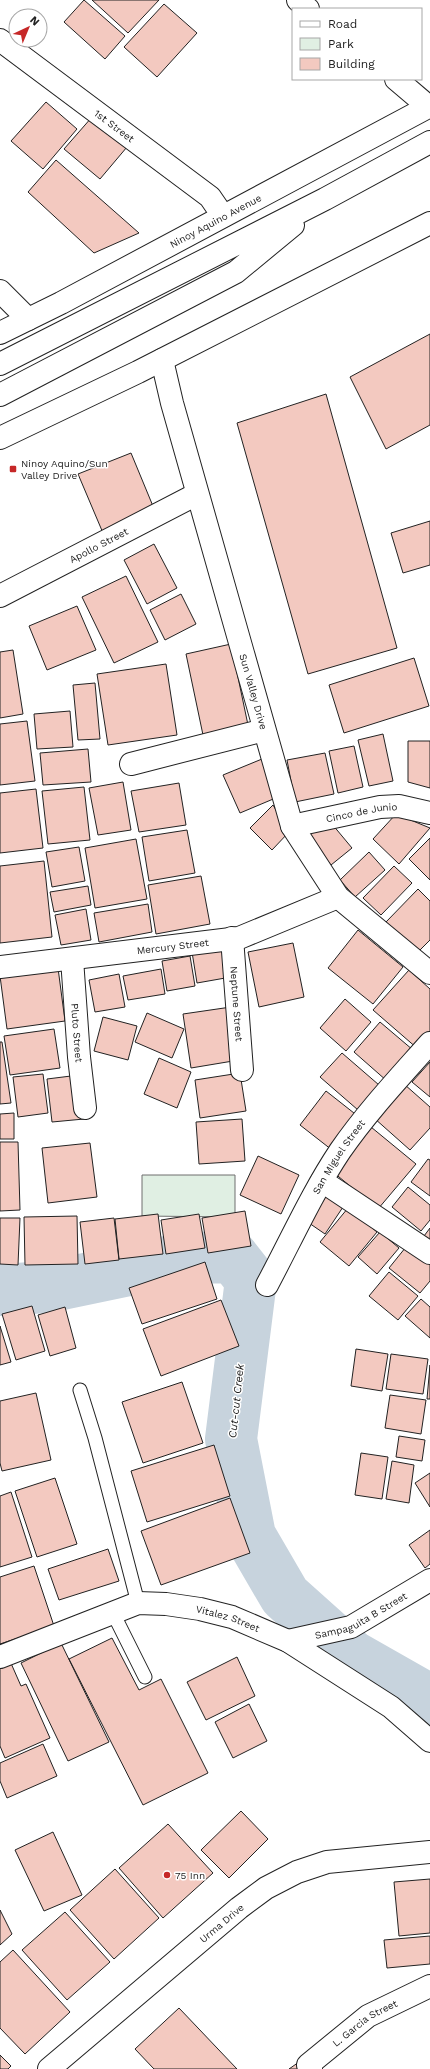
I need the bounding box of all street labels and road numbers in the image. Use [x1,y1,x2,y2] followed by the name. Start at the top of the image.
[92,108,137,145] street label: 1st Street
[168,192,264,250] street label: Ninoy Aquino Avenue
[68,525,131,565] street label: Apollo Street
[237,652,269,731] street label: Sun Valley Drive
[325,801,398,825] street label: Cinco de Junio
[136,937,210,956] street label: Mercury Street
[228,966,245,1043] street label: Neptune Street
[69,1003,85,1064] street label: Pluto Street
[310,1117,368,1196] street label: San MIguel Street
[314,1590,410,1641] street label: Sampaguita B Street
[195,1603,262,1635] street label: Vitalez Street
[197,1901,246,1945] street label: Urma Drive
[330,1997,400,2049] street label: L. Garcia Street

